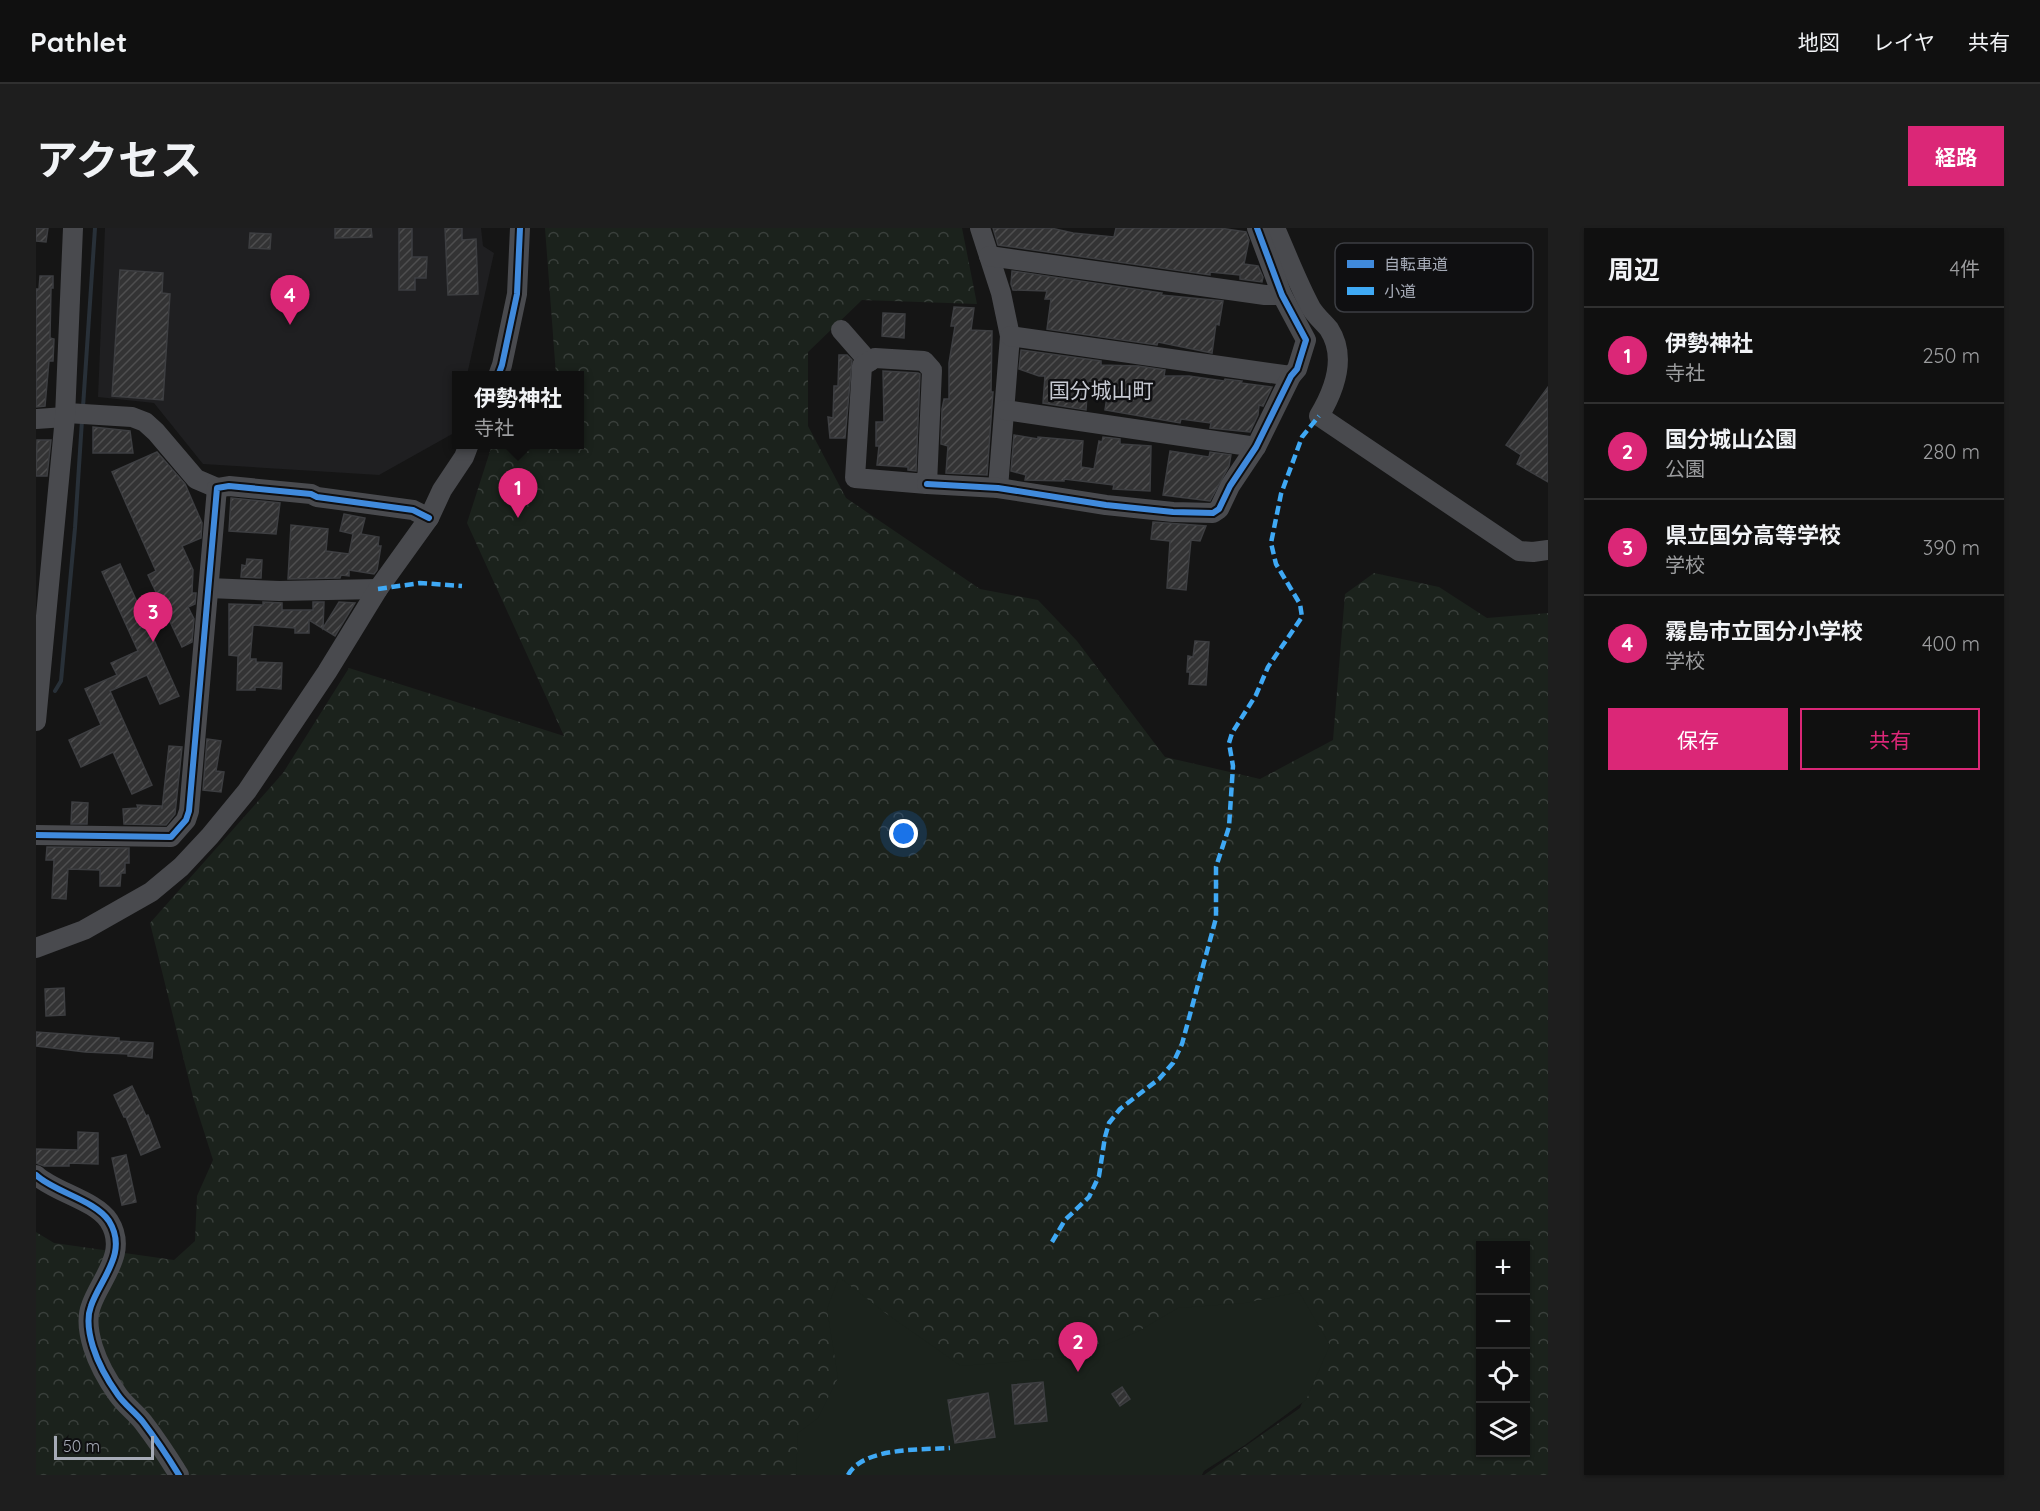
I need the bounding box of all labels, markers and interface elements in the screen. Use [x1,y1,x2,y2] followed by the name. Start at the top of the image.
[30,24,127,59] text: Pathlet
[1798,29,1840,55] text: 地図
[1873,29,1935,55] text: レイヤ
[1968,29,2010,55] text: 共有
[1908,126,2004,186] button: 経路
[36,133,202,186] text: アクセス
[1335,243,1533,312] legend
[1608,253,1660,286] text: 周辺
[1384,254,1448,274] text: 自転車道
[1949,256,1980,281] text: 4件
[270,276,310,325] pin: 4
[1384,281,1416,301] text: 小道
[1665,329,1753,357] text: 伊勢神社
[1624,343,1631,368] text: 1
[1922,343,1980,368] text: 250 m
[1665,360,1705,385] text: 寺社
[452,371,584,449] popup
[1049,377,1154,403] district label: 国分城山町
[474,384,562,412] text: 伊勢神社
[474,415,514,440] text: 寺社
[1665,425,1797,453] text: 国分城山公園
[1622,439,1633,464] text: 2
[1923,439,1980,464] text: 280 m
[1665,456,1705,481] text: 公園
[498,468,538,518] pin: 1
[1665,521,1841,549] text: 県立国分高等学校
[1622,535,1633,560] text: 3
[1923,535,1980,560] text: 390 m
[1665,552,1705,577] text: 学校
[134,592,172,642] pin: 3
[1665,617,1863,645] text: 霧島市立国分小学校
[1622,631,1633,656] text: 4
[1922,631,1980,656] text: 400 m
[1665,648,1705,673] text: 学校
[1608,708,1788,770] button: 保存
[1800,708,1980,770] button: 共有
[889,819,918,848] your location
[1476,1241,1530,1457] map controls
[1476,1241,1530,1295] button: +
[1476,1295,1530,1349] button: −
[1058,1322,1098,1372] pin: 2
[1476,1349,1530,1403] button: locate
[1476,1403,1530,1457] button: layers
[54,1433,154,1460] scale bar
[63,1436,100,1456] text: 50 m

